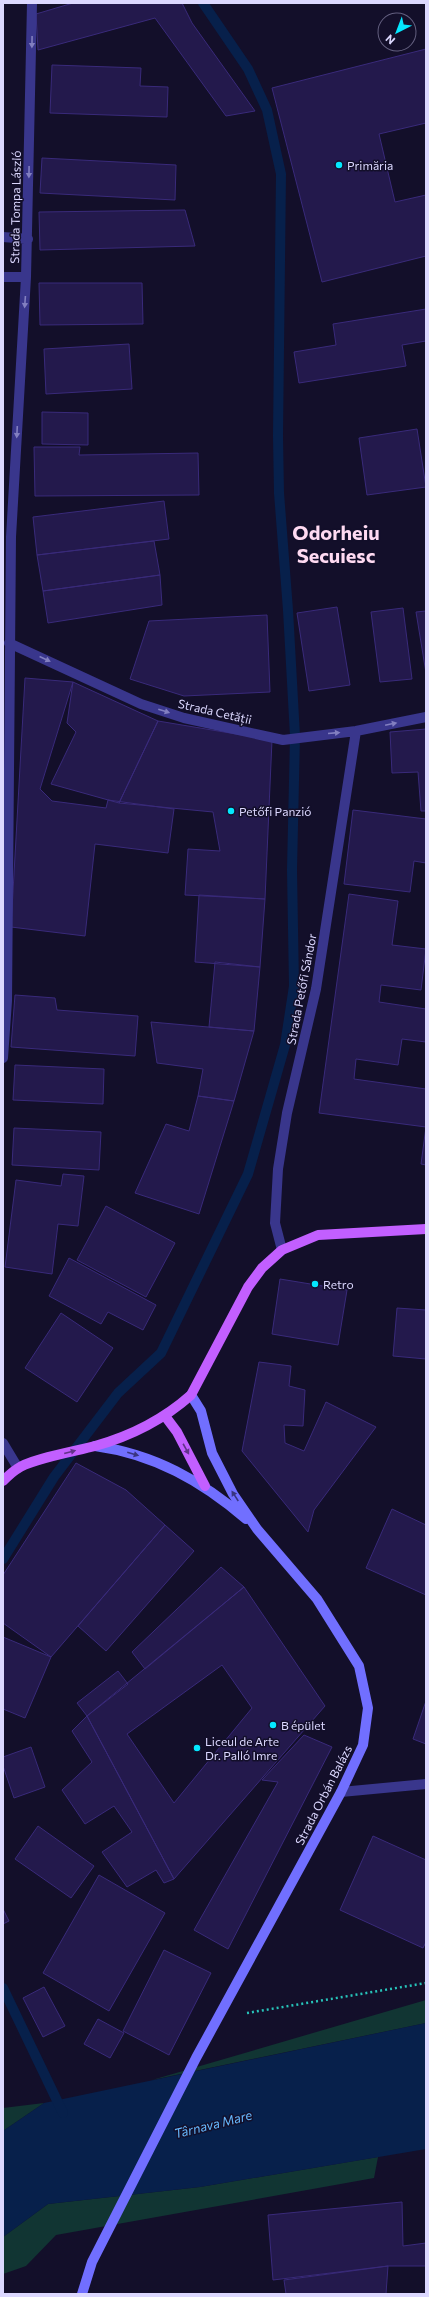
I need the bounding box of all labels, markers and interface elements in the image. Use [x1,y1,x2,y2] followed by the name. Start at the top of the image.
[377,12,417,52] north arrow
[383,32,397,47] text: N
[28,36,35,48] one-way arrow
[7,150,23,264] street label: Strada Tompa László
[347,158,393,172] place label: Primăria
[334,160,344,170] marker: Primăria
[26,166,32,179] one-way arrow
[21,296,28,308] one-way arrow
[14,426,21,438] one-way arrow
[292,520,380,567] district label: Odorheiu Secuiesc
[39,656,50,662] one-way arrow
[177,696,253,727] street label: Strada Cetății
[158,709,170,715] one-way arrow
[385,720,397,726] one-way arrow
[328,730,340,736] one-way arrow
[239,804,312,818] place label: Petőfi Panzió
[226,806,236,816] marker: Petőfi Panzió
[283,932,319,1046] street label: Strada Petőfi Sándor
[323,1277,354,1291] place label: Retro
[310,1279,320,1289] marker: Retro
[182,1443,189,1455] one-way arrow
[64,1449,76,1455] one-way arrow
[127,1451,139,1457] one-way arrow
[231,1491,239,1501] one-way arrow
[281,1718,325,1732] place label: B épület
[268,1720,278,1730] marker: B épület
[205,1734,279,1762] place label: Liceul de Arte Dr. Palló Imre
[192,1743,202,1753] marker: Liceul de Arte Dr. Palló Imre
[292,1743,354,1847] street label: Strada Orbán Balázs
[172,2107,254,2141] water label: Târnava Mare

